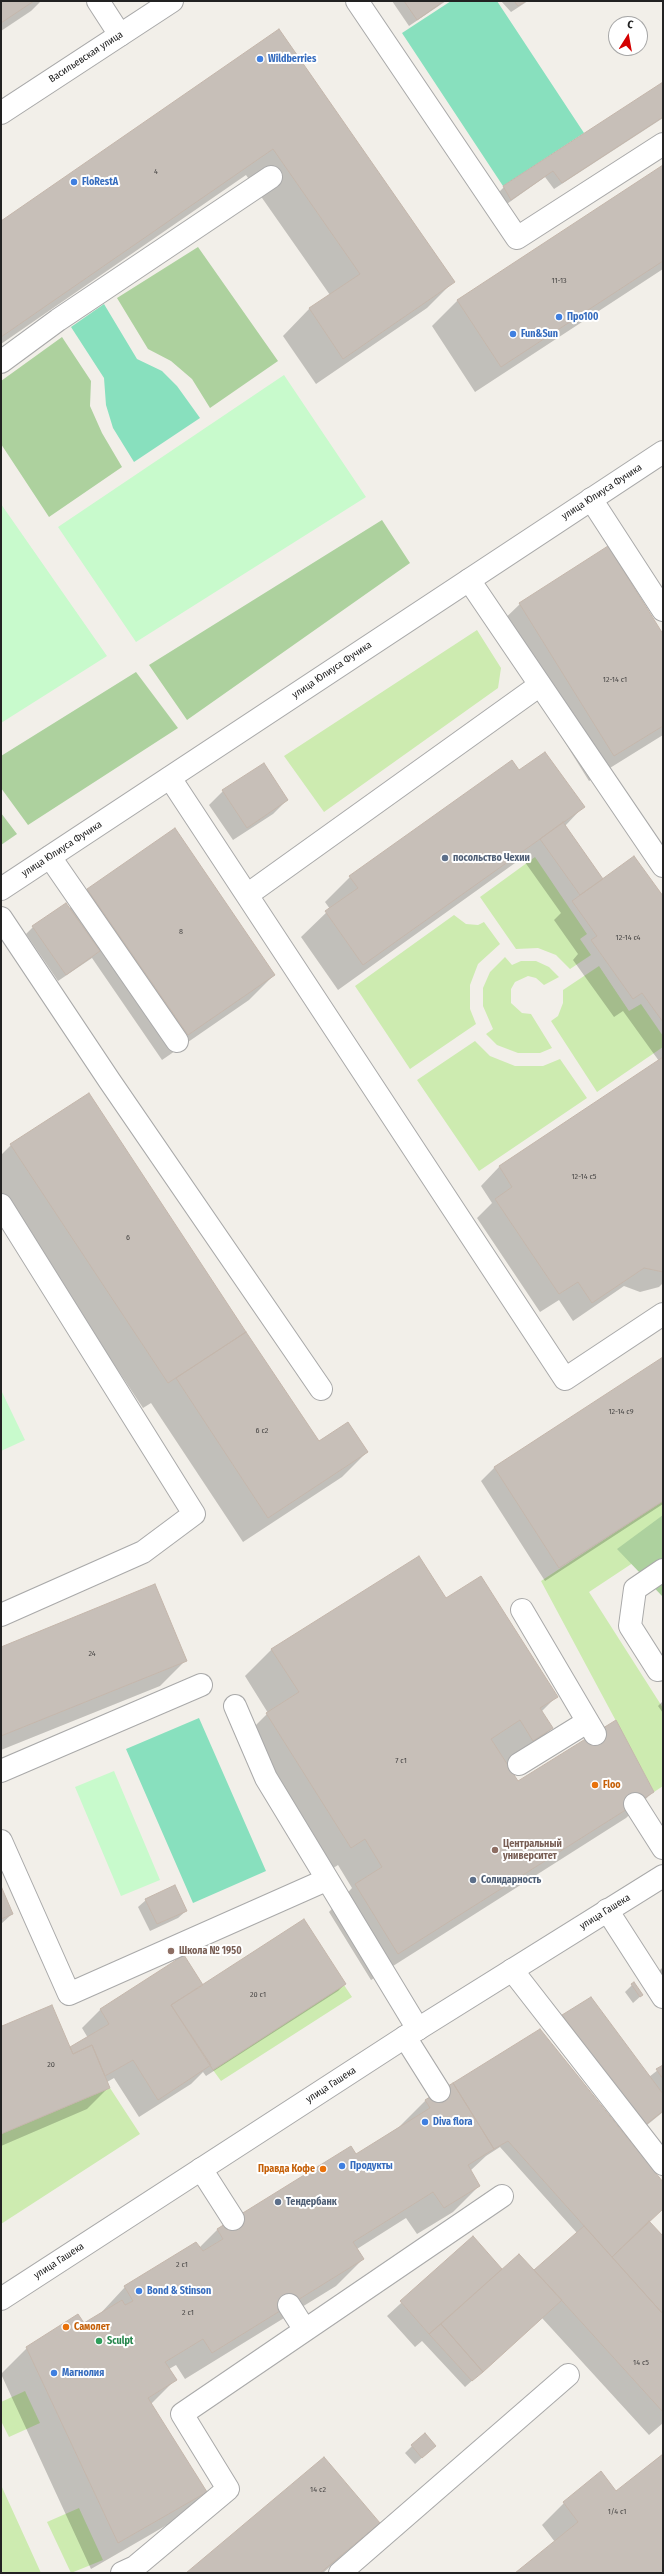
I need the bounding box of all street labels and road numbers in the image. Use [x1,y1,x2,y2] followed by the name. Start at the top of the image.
[47,29,125,85] street label: Васильевская улица
[560,462,644,522] street label: улица Юлиуса Фучика
[290,639,374,701] street label: улица Юлиуса Фучика
[20,819,104,879] street label: улица Юлиуса Фучика
[577,1892,633,1932] street label: улица Гашека
[304,2064,358,2106] street label: улица Гашека
[32,2240,86,2282] street label: улица Гашека

